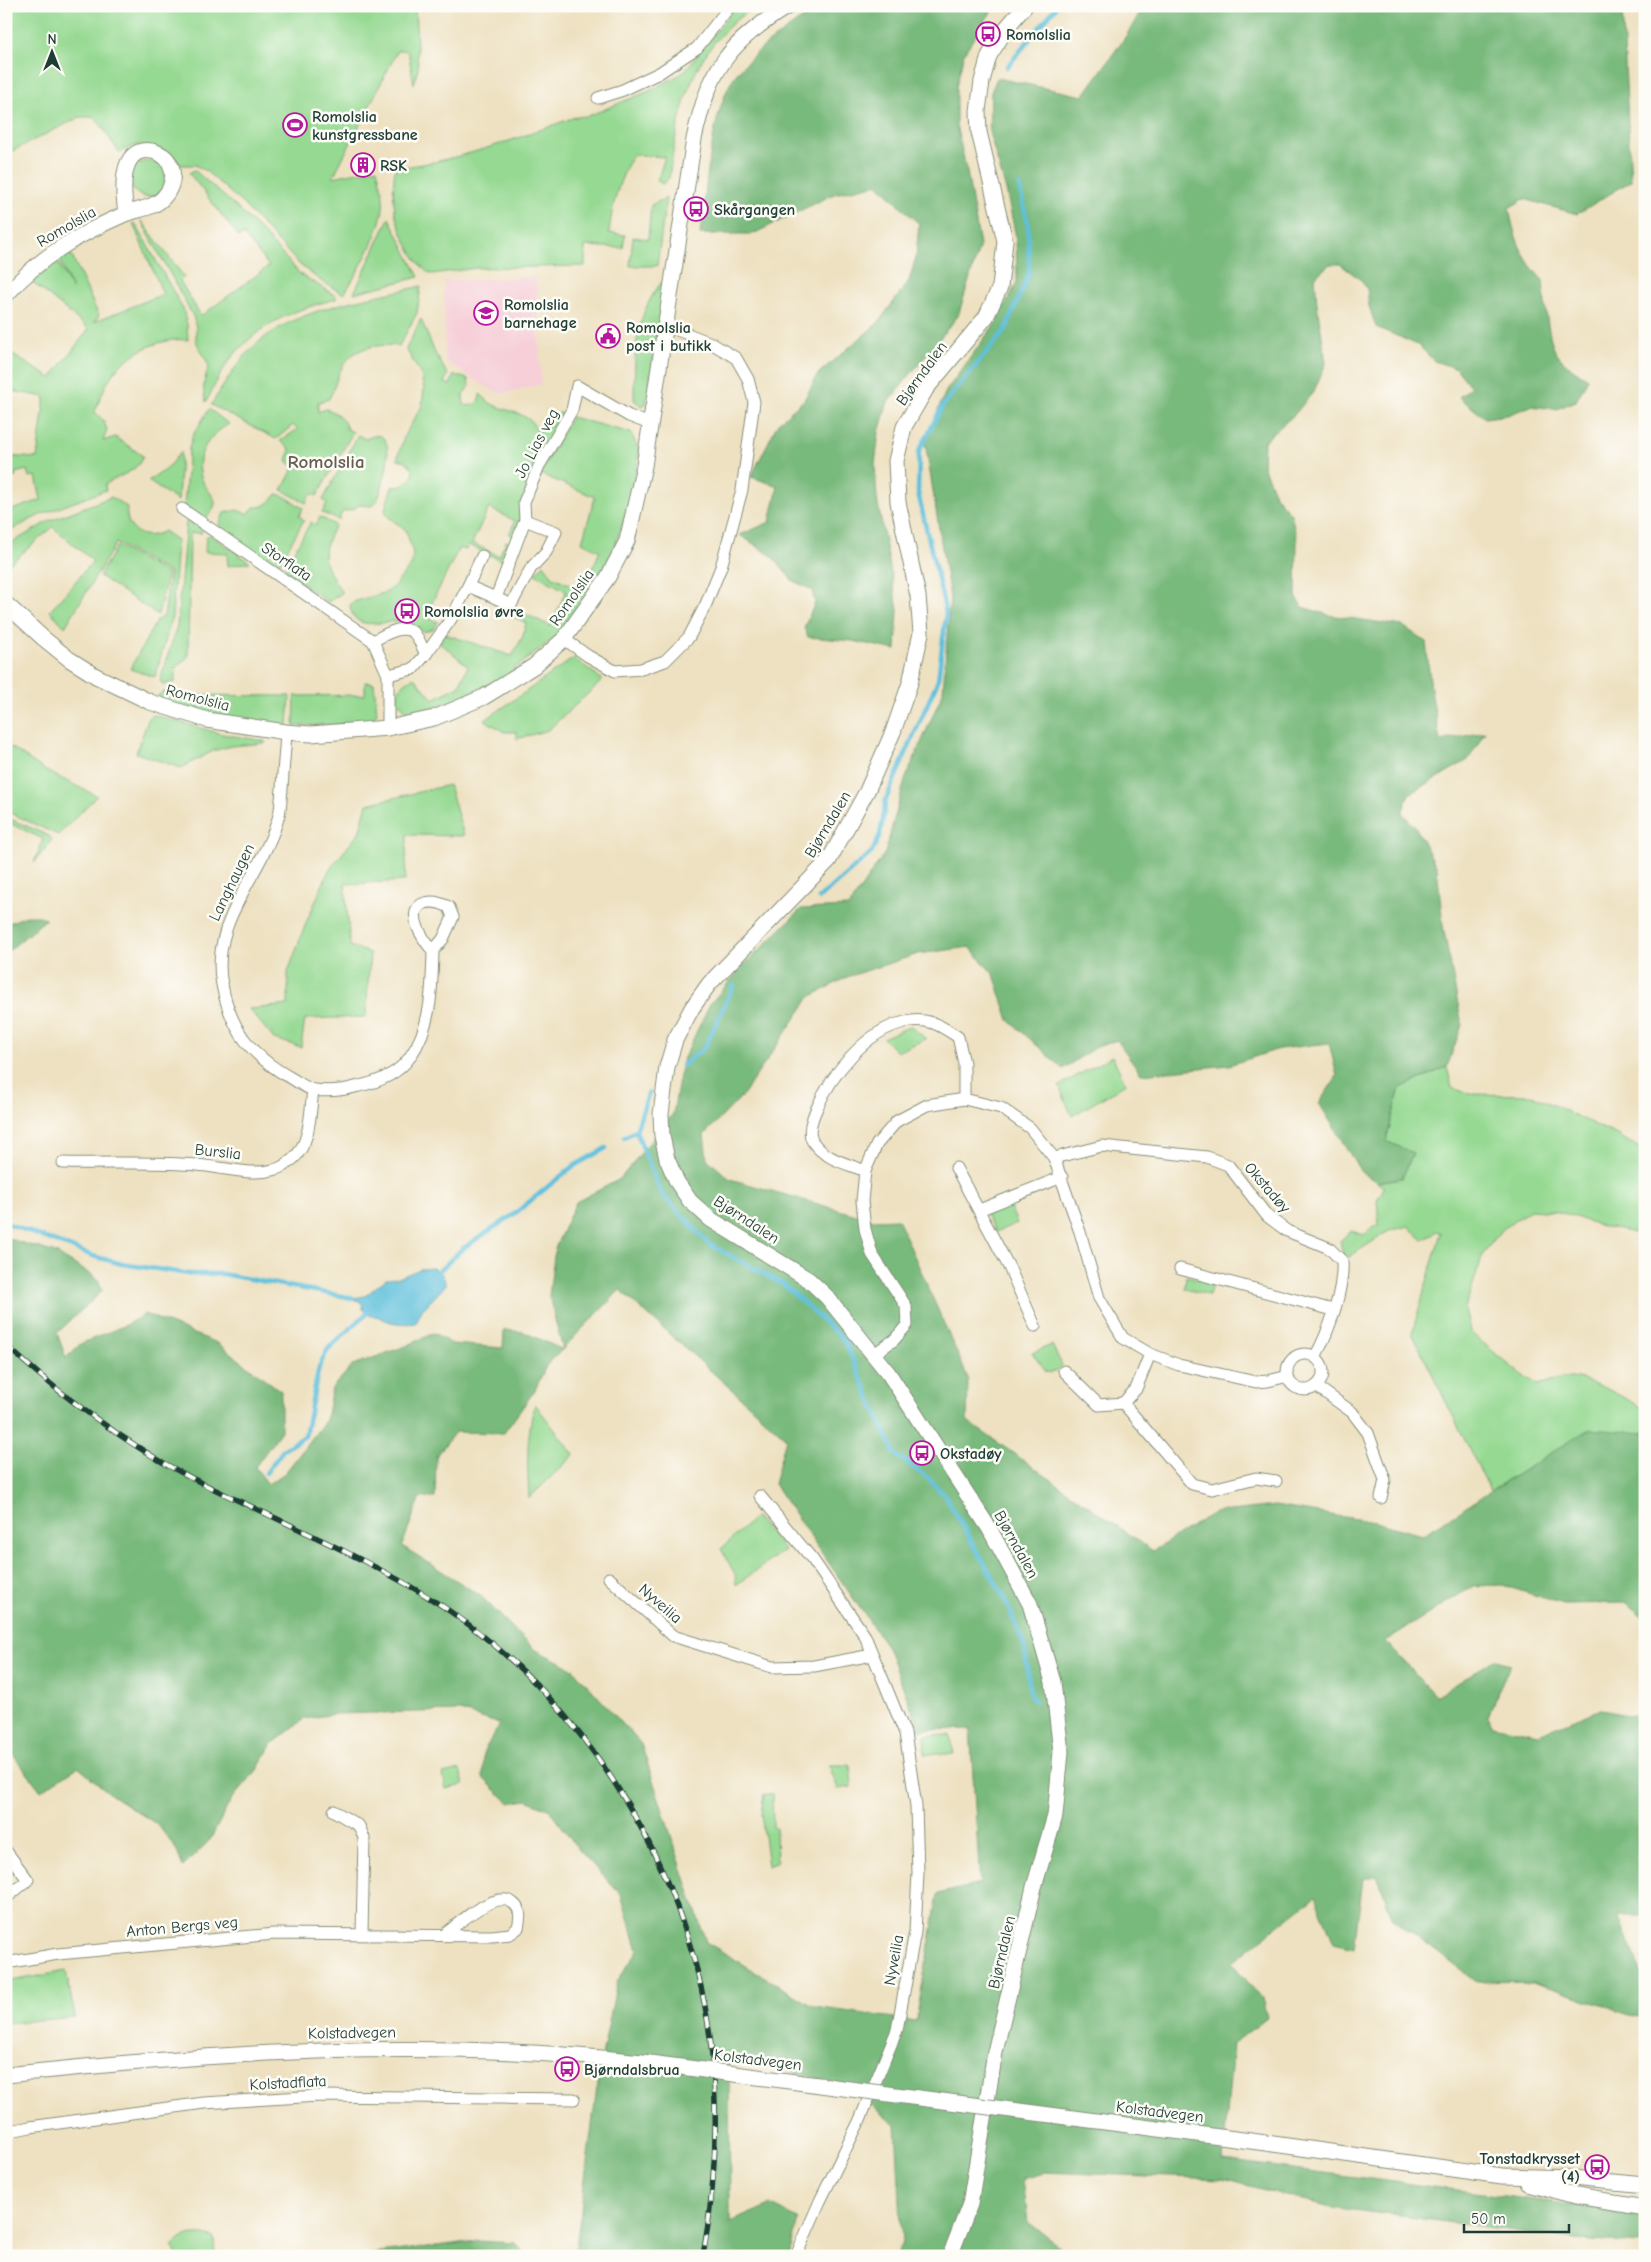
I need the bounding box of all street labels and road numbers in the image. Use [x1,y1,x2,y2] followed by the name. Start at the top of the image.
[34,203,99,251] street label: Romolslia
[893,338,951,409] street label: Bjørndalen
[511,406,563,481] street label: Jo Lias veg
[258,539,315,585] street label: Storflata
[546,566,598,629] street label: Romolslia
[164,681,231,715] street label: Romolslia
[801,788,855,861] street label: Bjørndalen
[205,841,258,924] street label: Langhaugen
[194,1141,242,1163] street label: Burslia
[1240,1159,1295,1217] street label: Okstadøy
[710,1192,783,1248] street label: Bjørndalen
[990,1508,1042,1581] street label: Bjørndalen
[635,1580,686,1627] street label: Nyveilia
[125,1913,239,1941] street label: Anton Bergs veg
[985,1914,1019,1991] street label: Bjørndalen
[881,1933,907,1987] street label: Nyveilia
[308,2023,396,2043] street label: Kolstadvegen
[713,2046,803,2074] street label: Kolstadvegen
[249,2072,327,2094] street label: Kolstadflata
[1115,2098,1205,2126] street label: Kolstadvegen

